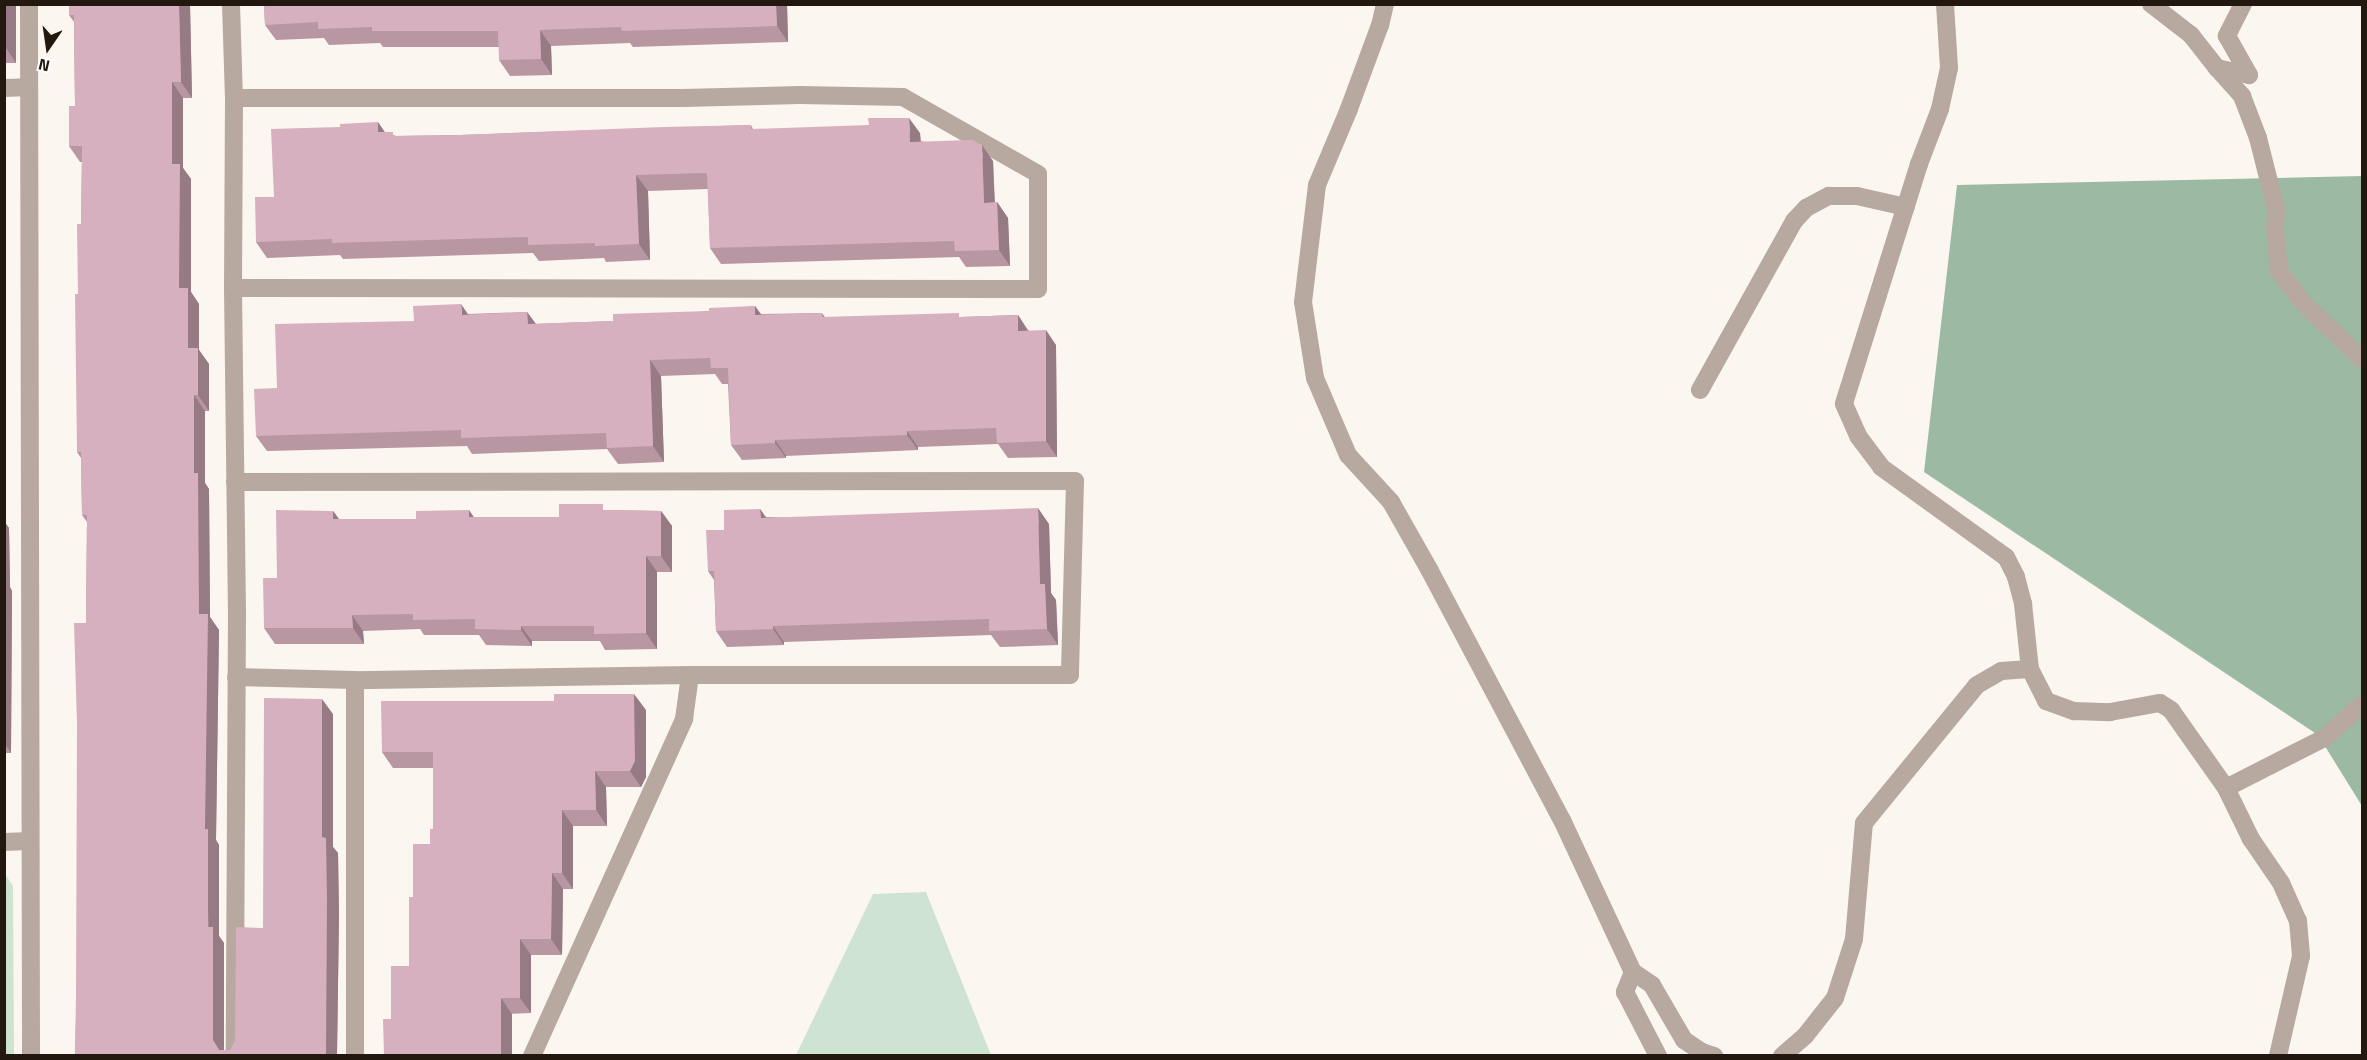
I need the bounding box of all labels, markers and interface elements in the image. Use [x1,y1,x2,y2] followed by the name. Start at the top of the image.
[18,18,78,78] north arrow
[36,53,52,78] text: N

